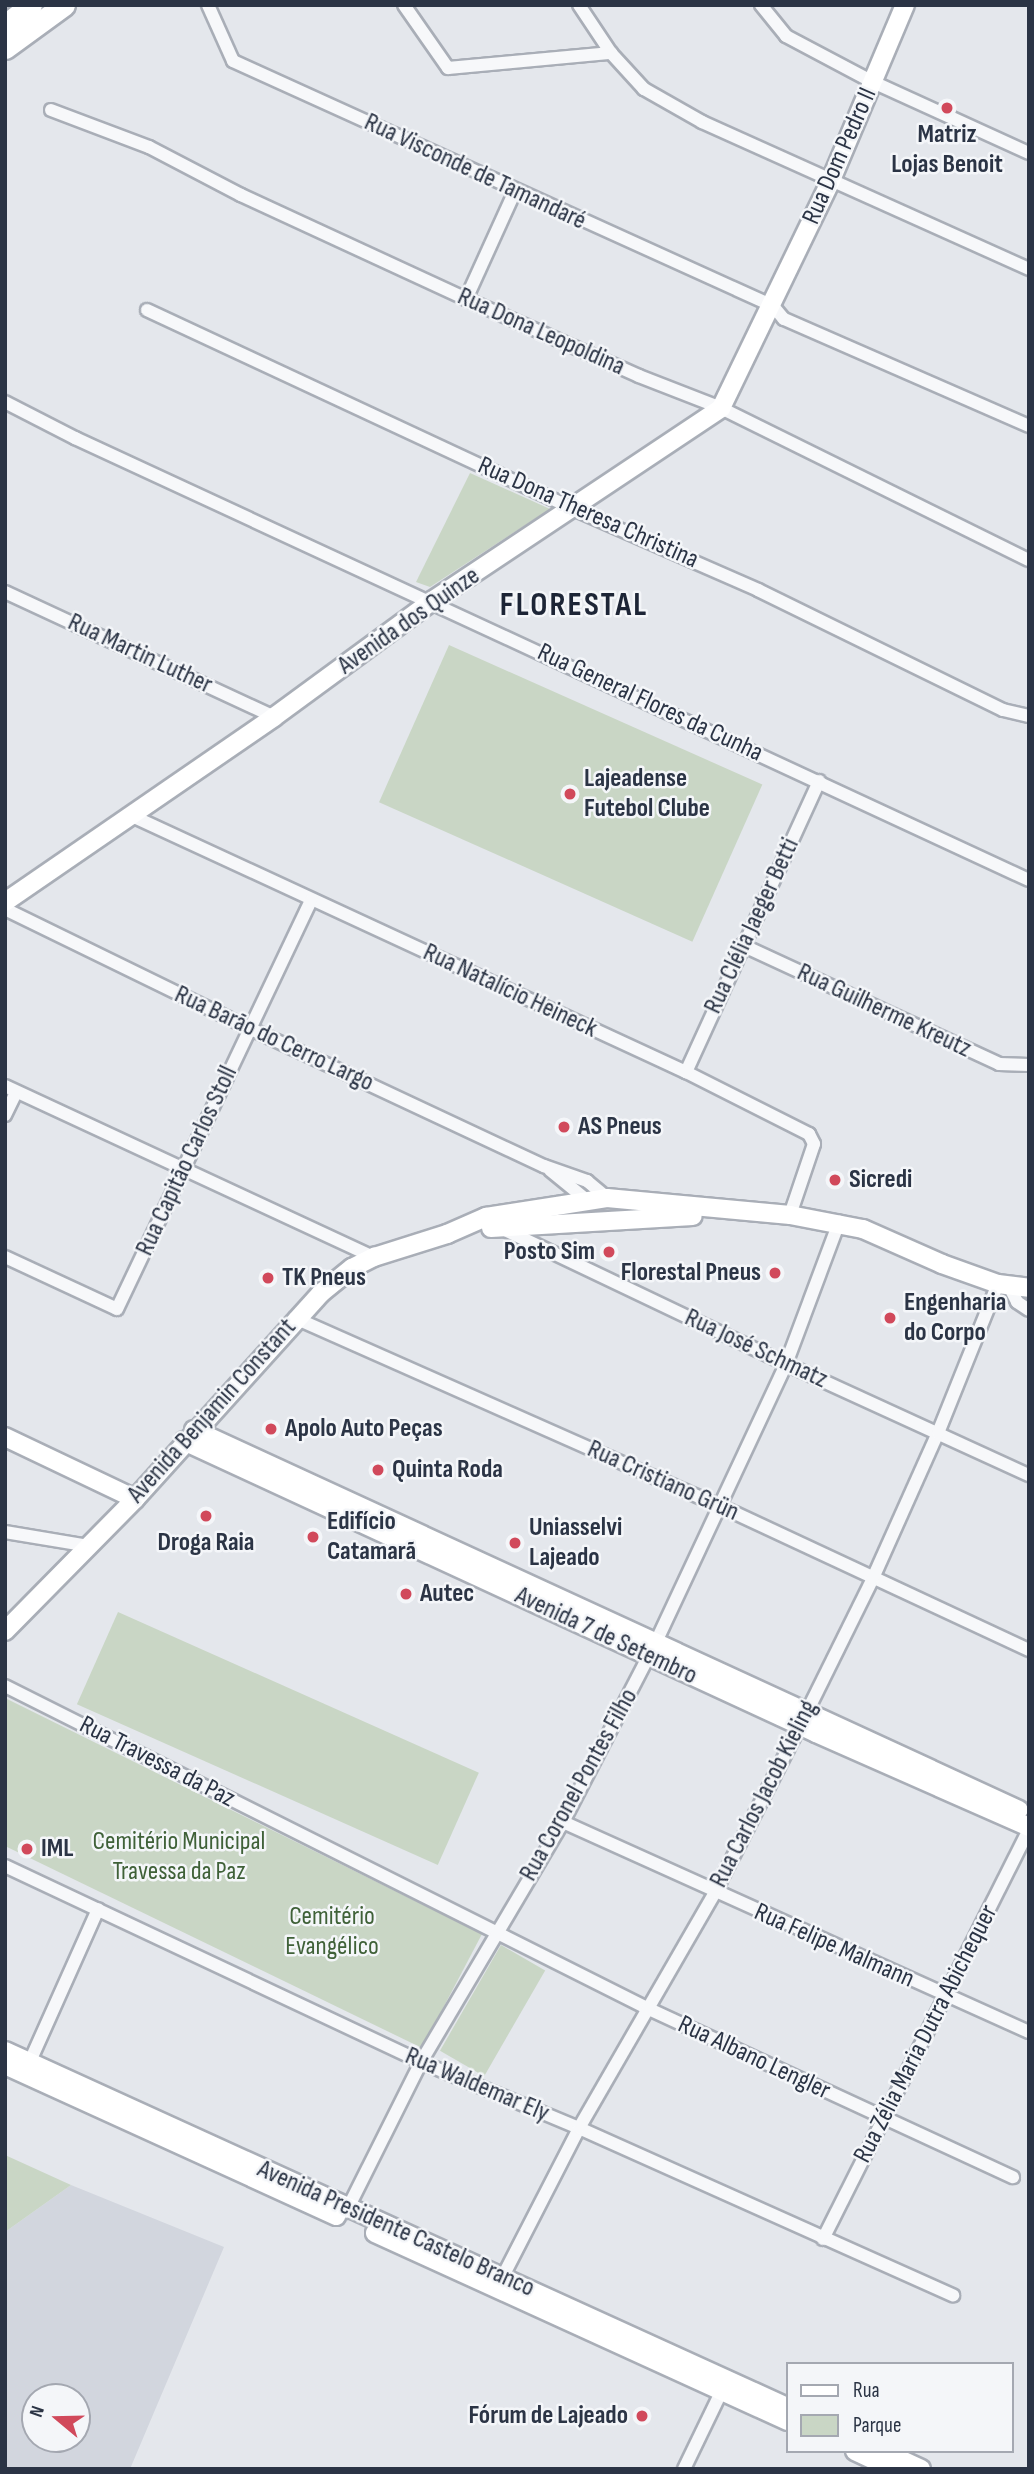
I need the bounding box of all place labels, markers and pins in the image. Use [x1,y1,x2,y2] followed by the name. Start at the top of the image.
[939,100,955,116] marker: Matriz Lojas Benoit
[891,119,1003,180] place label: Matriz Lojas Benoit
[584,763,710,824] place label: Lajeadense Futebol Clube
[562,786,578,802] marker: Lajeadense Futebol Clube
[578,1111,662,1143] place label: AS Pneus
[556,1119,572,1135] marker: AS Pneus
[849,1164,912,1196] place label: Sicredi
[827,1172,843,1188] marker: Sicredi
[504,1236,595,1268] place label: Posto Sim
[601,1244,617,1260] marker: Posto Sim
[621,1257,761,1289] place label: Florestal Pneus
[282,1262,366,1294] place label: TK Pneus
[767,1265,783,1281] marker: Florestal Pneus
[260,1270,276,1286] marker: TK Pneus
[904,1287,1006,1348] place label: Engenharia do Corpo
[882,1310,898,1326] marker: Engenharia do Corpo
[285,1413,443,1445] place label: Apolo Auto Peças
[263,1421,279,1437] marker: Apolo Auto Peças
[392,1454,503,1486] place label: Quinta Roda
[370,1462,386,1478] marker: Quinta Roda
[327,1506,416,1568] place label: Edifício Catamarã
[198,1508,214,1524] marker: Droga Raia
[529,1512,622,1574] place label: Uniasselvi Lajeado
[158,1527,254,1559] place label: Droga Raia
[305,1529,321,1545] marker: Edifício Catamarã
[507,1535,523,1551] marker: Uniasselvi Lajeado
[420,1578,474,1610] place label: Autec
[398,1586,414,1602] marker: Autec
[41,1833,73,1865] place label: IML
[19,1841,35,1857] marker: IML
[469,2400,628,2432] place label: Fórum de Lajeado
[634,2408,650,2424] marker: Fórum de Lajeado

